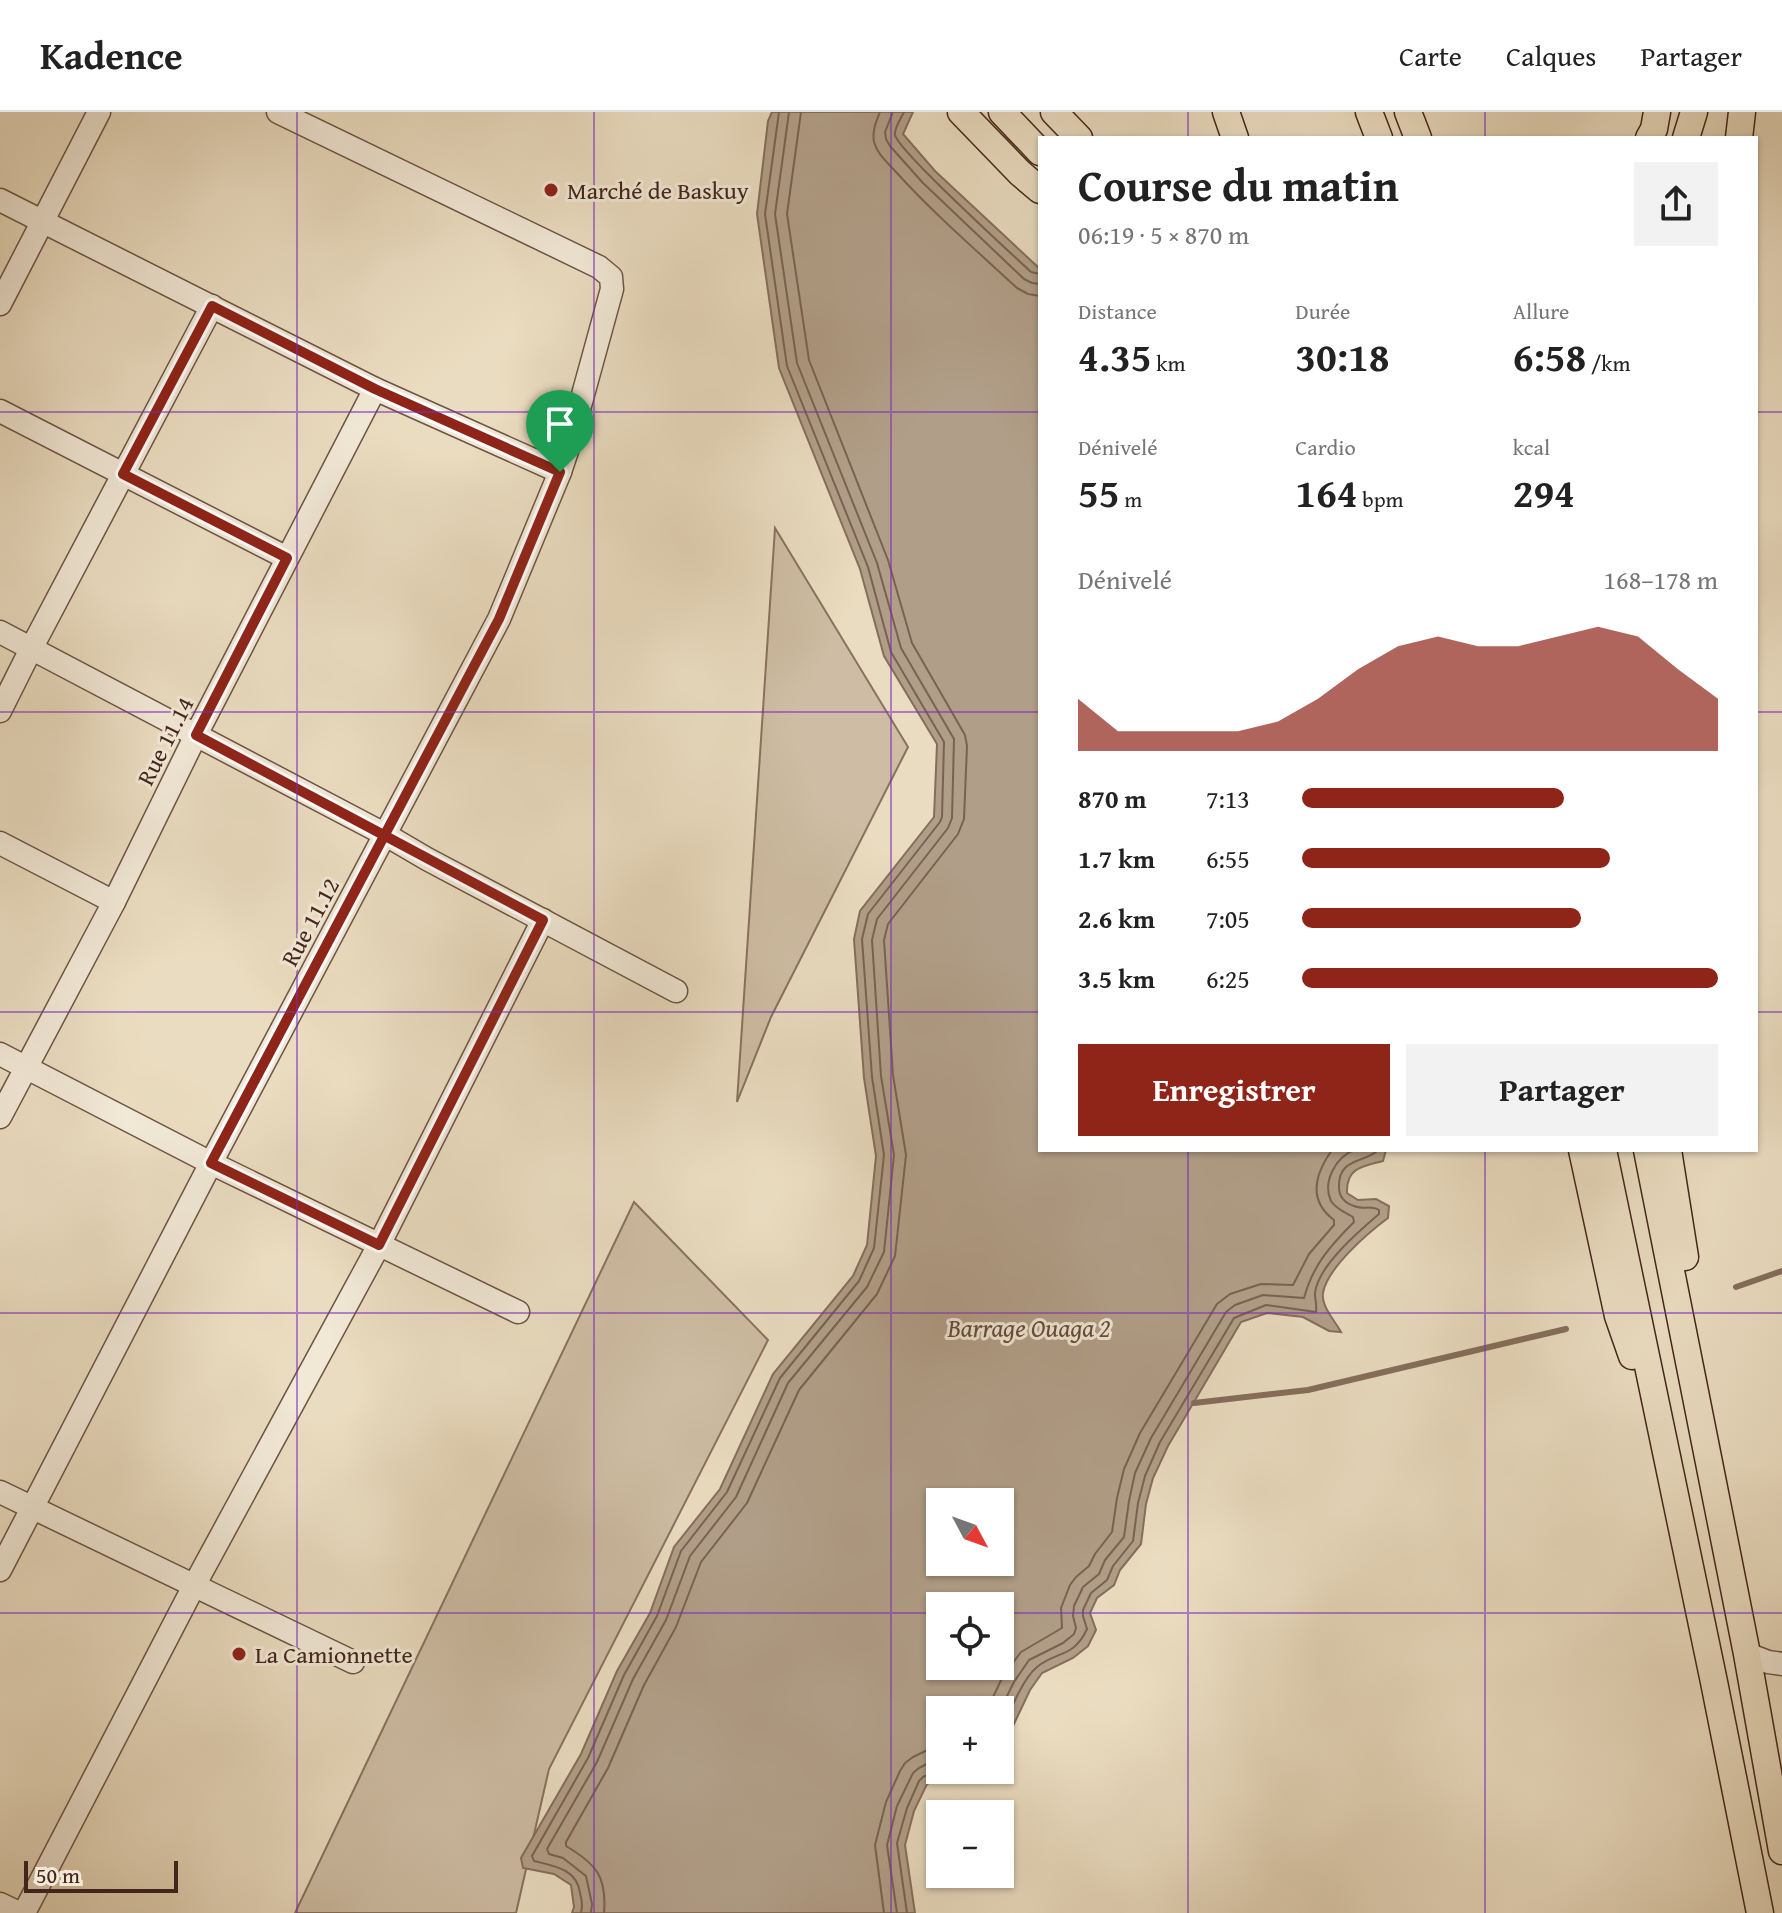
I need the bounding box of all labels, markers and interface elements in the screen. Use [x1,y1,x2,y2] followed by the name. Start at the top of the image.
[40,27,183,83] text: Kadence
[1399,35,1462,76] text: Carte
[1506,35,1596,76] text: Calques
[1640,35,1742,76] text: Partager
[1078,153,1399,217] text: Course du matin
[1634,162,1718,246] button: share
[567,173,749,208] place label: Marché de Baskuy
[542,181,560,199] marker: Marché de Baskuy
[1078,215,1249,254] text: 06:19 · 5 × 870 m
[1078,295,1157,327] text: Distance
[1295,295,1350,327] text: Durée
[1513,295,1569,327] text: Allure
[1078,327,1151,386] text: 4.35
[1295,327,1390,386] text: 30:18
[1513,327,1586,386] text: 6:58
[1151,347,1185,379] text: km
[1586,347,1631,379] text: /km
[526,390,594,472] pin
[538,402,582,446] icon: arrive
[1078,431,1157,463] text: Dénivelé
[1295,431,1356,463] text: Cardio
[1513,431,1550,463] text: kcal
[1078,463,1119,522] text: 55
[1295,463,1358,522] text: 164
[1513,463,1575,522] text: 294
[1119,483,1142,515] text: m
[1358,483,1404,515] text: bpm
[1078,560,1172,599] text: Dénivelé
[1604,560,1718,599] text: 168–178 m
[128,691,202,791] street label: Rue 11.14
[1078,779,1146,818] text: 870 m
[1206,779,1250,818] text: 7:13
[1078,839,1155,878] text: 1.7 km
[1206,839,1250,878] text: 6:55
[272,872,348,972] street label: Rue 11.12
[1078,899,1155,938] text: 2.6 km
[1206,899,1250,938] text: 7:05
[1078,959,1155,998] text: 3.5 km
[1206,959,1250,998] text: 6:25
[1078,1044,1390,1136] button: Enregistrer
[1406,1044,1718,1136] button: Partager
[947,1308,1110,1347] water label: Barrage Ouaga 2
[926,1488,1014,1576] north arrow
[926,1488,1014,1888] map controls
[926,1592,1014,1680] button: locate
[255,1637,413,1672] place label: La Camionnette
[230,1645,248,1663] marker: La Camionnette
[926,1696,1014,1784] button: +
[926,1800,1014,1888] button: −
[24,1857,178,1893] scale bar
[36,1859,80,1891] text: 50 m

